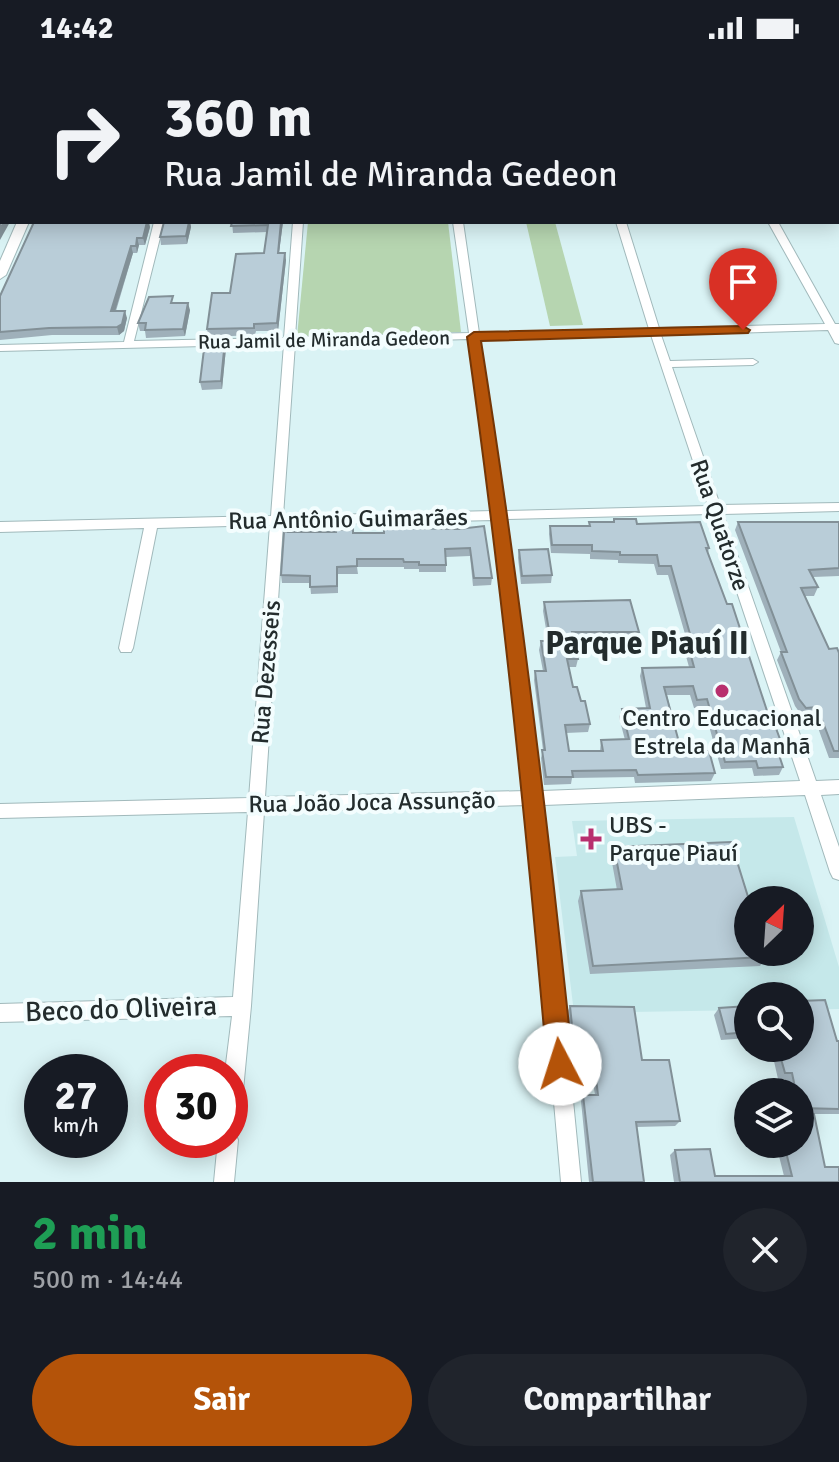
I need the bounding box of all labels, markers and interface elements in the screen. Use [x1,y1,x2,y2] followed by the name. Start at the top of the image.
[40,10,114,47] text: 14:42
[164,83,312,152] text: 360 m
[32,88,136,192] icon: right
[164,152,618,197] text: Rua Jamil de Miranda Gedeon
[709,248,777,330] pin
[721,260,765,304] icon: arrive
[198,325,450,355] street label: Rua Jamil de Miranda Gedeon
[683,455,757,595] street label: Rua Quatorze
[228,502,468,536] street label: Rua Antônio Guimarães
[245,599,287,745] street label: Rua Dezesseis
[545,624,749,663] district label: Parque Piauí II
[713,682,731,700] marker: Centro Educacional Estrela da Manhã
[622,703,822,761] place label: Centro Educacional Estrela da Manhã
[248,785,496,819] street label: Rua João Joca Assunção
[609,810,738,868] place label: UBS - Parque Piauí
[580,828,602,850] marker: UBS - Parque Piauí
[734,886,814,966] north arrow
[734,886,814,1158] map controls
[734,982,814,1062] button: search
[24,989,218,1029] street label: Beco do Oliveira
[518,1022,602,1106] position arrow
[144,1054,248,1158] speed limit sign: 30
[54,1071,98,1121] text: 27
[734,1078,814,1158] button: layers
[53,1113,99,1138] text: km/h
[32,1204,148,1263] text: 2 min
[723,1208,807,1292] button: close
[32,1264,183,1296] text: 500 m · 14:44
[32,1354,412,1446] button: Sair
[428,1354,807,1446] button: Compartilhar

